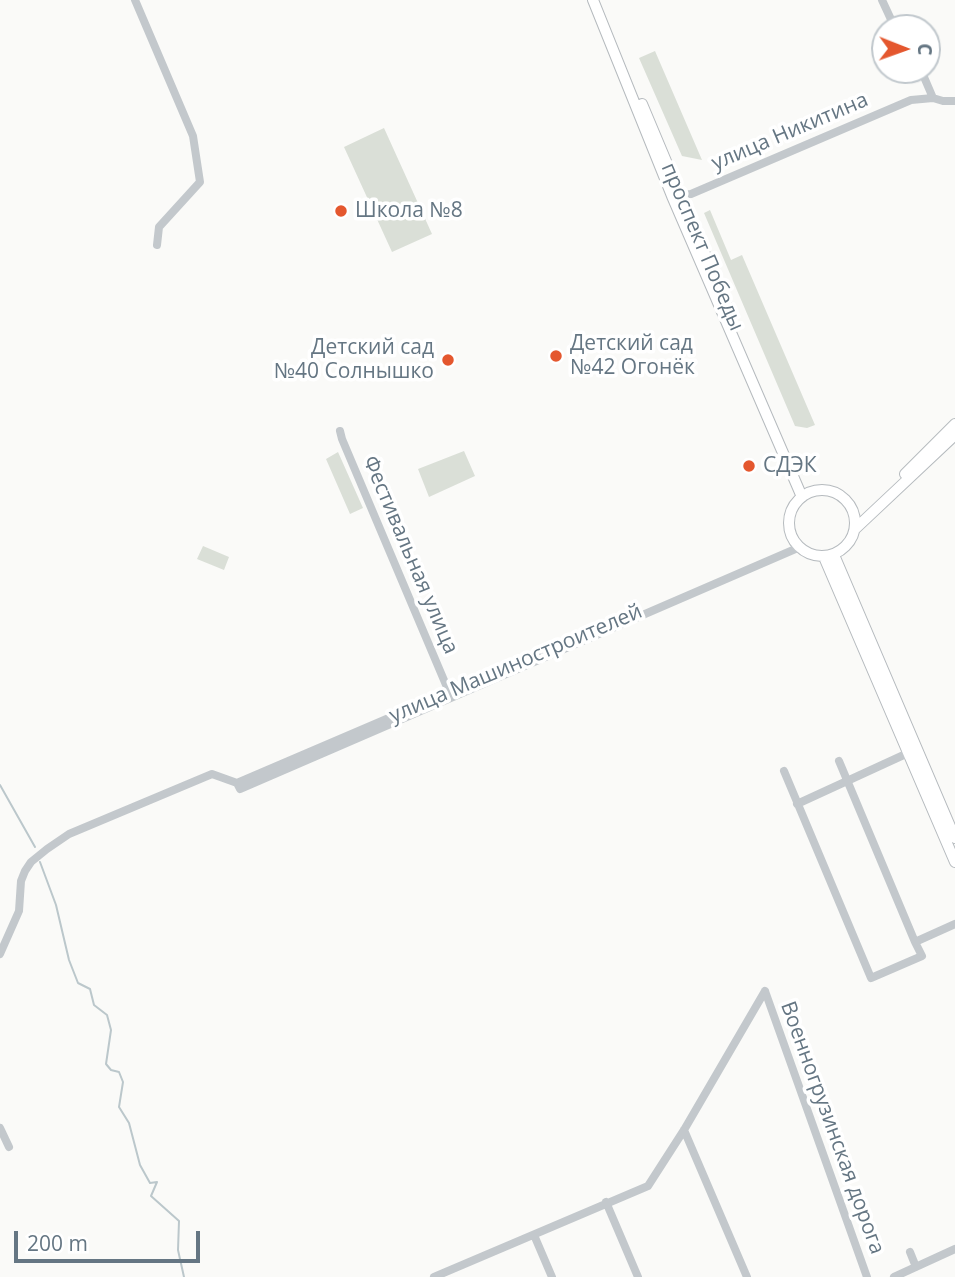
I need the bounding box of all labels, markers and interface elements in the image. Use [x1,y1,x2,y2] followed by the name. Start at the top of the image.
[871,14,941,84] north arrow
[912,43,938,56] text: С
[708,88,872,176] street label: улица Никитина
[655,159,749,335] street label: проспект Победы
[355,198,463,224] place label: Школа №8
[333,203,349,219] marker: Школа №8
[570,331,695,381] place label: Детский сад №42 Огонёк
[274,335,434,385] place label: Детский сад №40 Солнышко
[548,348,564,364] marker: Детский сад №42 Огонёк
[440,352,456,368] marker: Детский сад №40 Солнышко
[357,452,463,658] street label: Фестивальная улица
[763,453,817,479] place label: СДЭК
[741,458,757,474] marker: СДЭК
[386,599,646,729] street label: улица Машиностроителей
[775,998,889,1258] street label: Военногрузинская дорога
[18,1218,203,1262] scale bar
[27,1229,88,1257] text: 200 m

